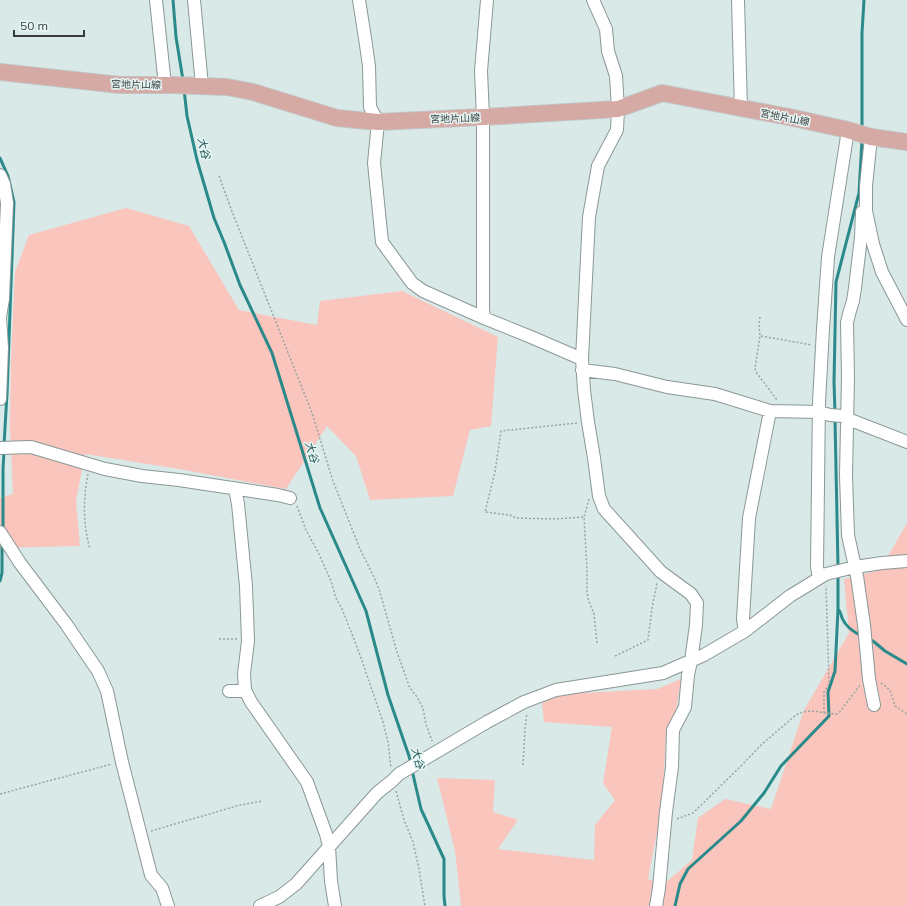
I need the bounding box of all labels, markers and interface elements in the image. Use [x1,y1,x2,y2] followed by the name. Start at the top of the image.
[14,12,84,38] scale bar
[20,18,48,33] text: 50 m
[111,78,161,91] street label: 宮地片山線
[759,106,811,129] street label: 宮地片山線
[430,111,480,126] street label: 宮地片山線
[195,136,214,161] water label: 大谷
[302,439,322,466] water label: 大谷
[408,746,428,771] water label: 大谷

